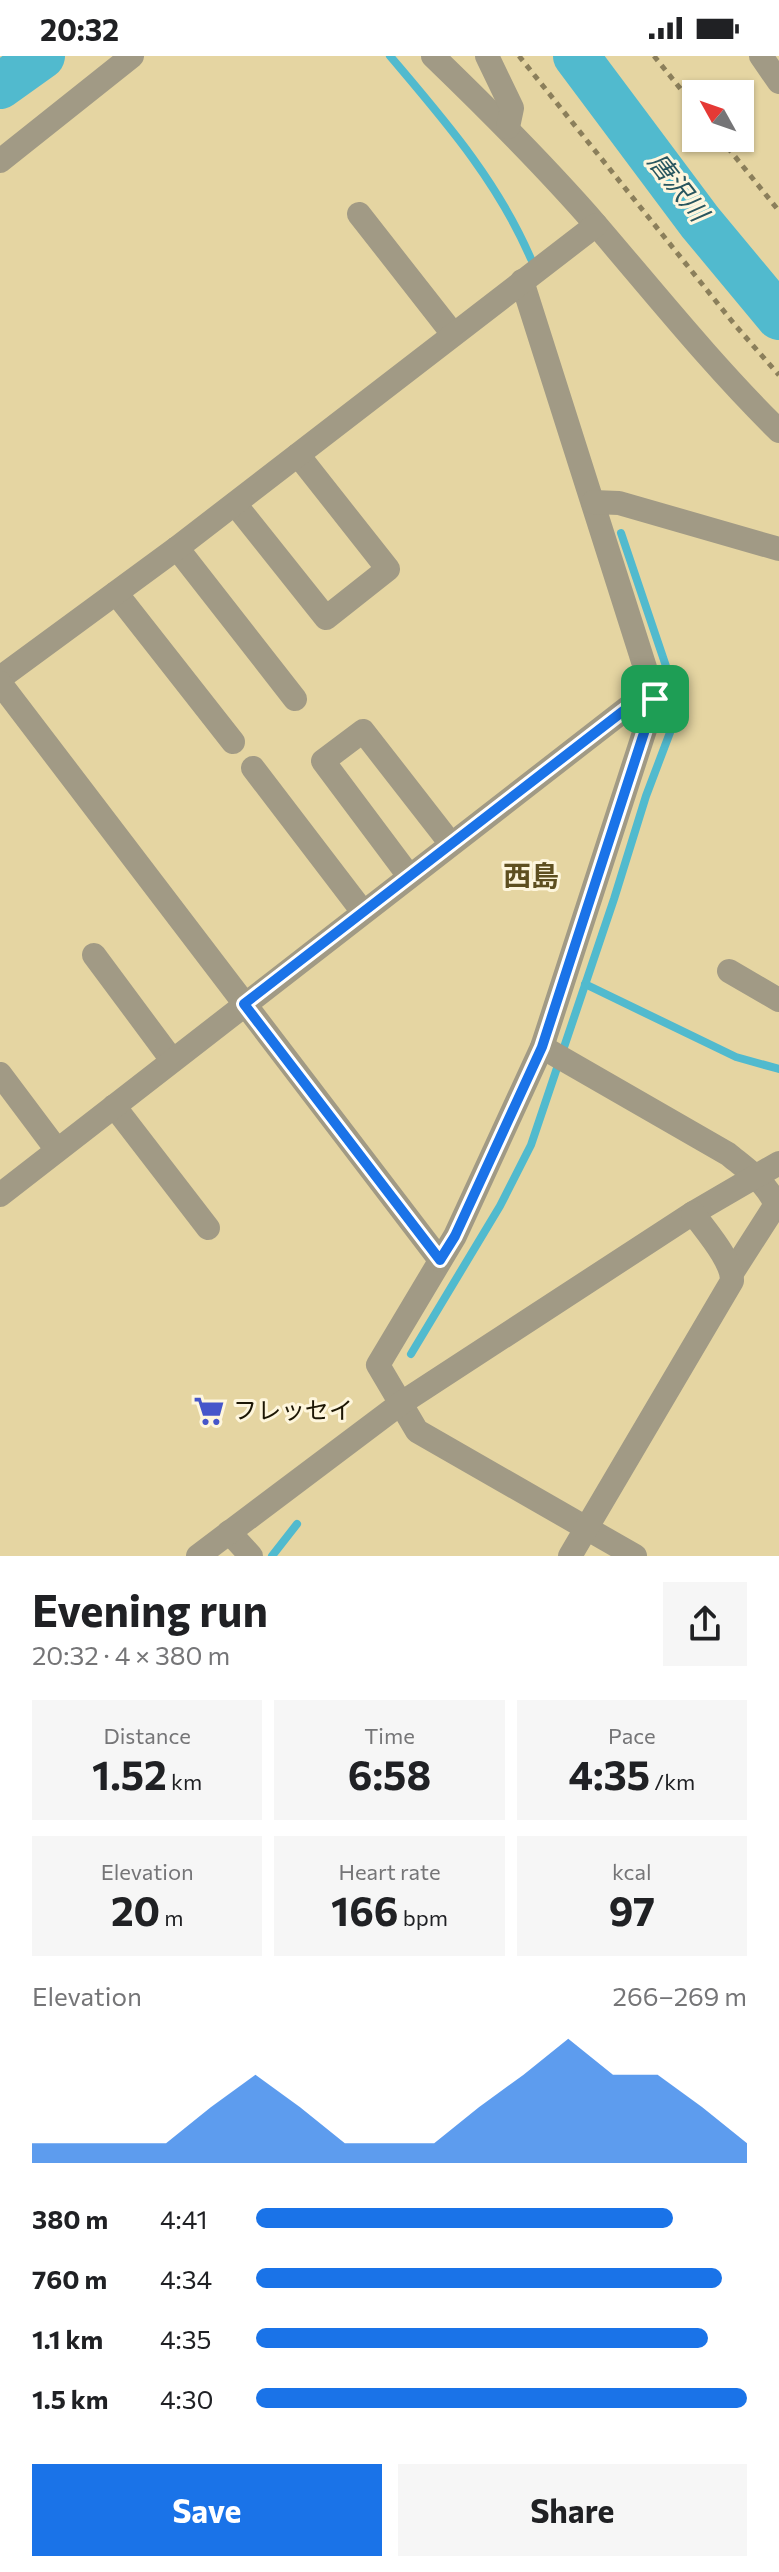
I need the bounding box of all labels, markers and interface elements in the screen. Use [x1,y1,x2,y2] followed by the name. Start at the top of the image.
[40,10,119,47] text: 20:32
[682,80,754,152] north arrow
[682,80,754,152] map controls
[643,146,717,229] water label: 唐沢川
[621,665,689,733] pin
[633,677,677,721] icon: arrive
[503,858,559,892] district label: 西島
[192,1394,226,1428] supermarket icon: フレッセイ
[233,1395,353,1424] place label: フレッセイ
[32,1582,268,1636] text: Evening run
[663,1582,747,1666] button: share
[32,1639,230,1670] text: 20:32 · 4 × 380 m
[103,1722,191,1749] text: Distance
[364,1722,415,1749] text: Time
[608,1722,656,1749] text: Pace
[92,1749,167,1798] text: 1.52
[348,1749,431,1798] text: 6:58
[568,1749,650,1798] text: 4:35
[167,1768,202,1795] text: km
[650,1768,695,1795] text: /km
[101,1858,194,1885] text: Elevation
[338,1858,441,1885] text: Heart rate
[612,1858,652,1885] text: kcal
[111,1885,160,1934] text: 20
[331,1885,399,1934] text: 166
[609,1885,655,1934] text: 97
[160,1904,183,1931] text: m
[399,1904,448,1931] text: bpm
[32,1980,142,2011] text: Elevation
[613,1980,747,2011] text: 266–269 m
[32,2203,108,2234] text: 380 m
[160,2203,208,2234] text: 4:41
[32,2263,107,2294] text: 760 m
[160,2263,212,2294] text: 4:34
[32,2323,103,2354] text: 1.1 km
[160,2323,212,2354] text: 4:35
[32,2383,108,2414] text: 1.5 km
[160,2383,214,2414] text: 4:30
[32,2464,382,2556] button: Save
[398,2464,747,2556] button: Share

